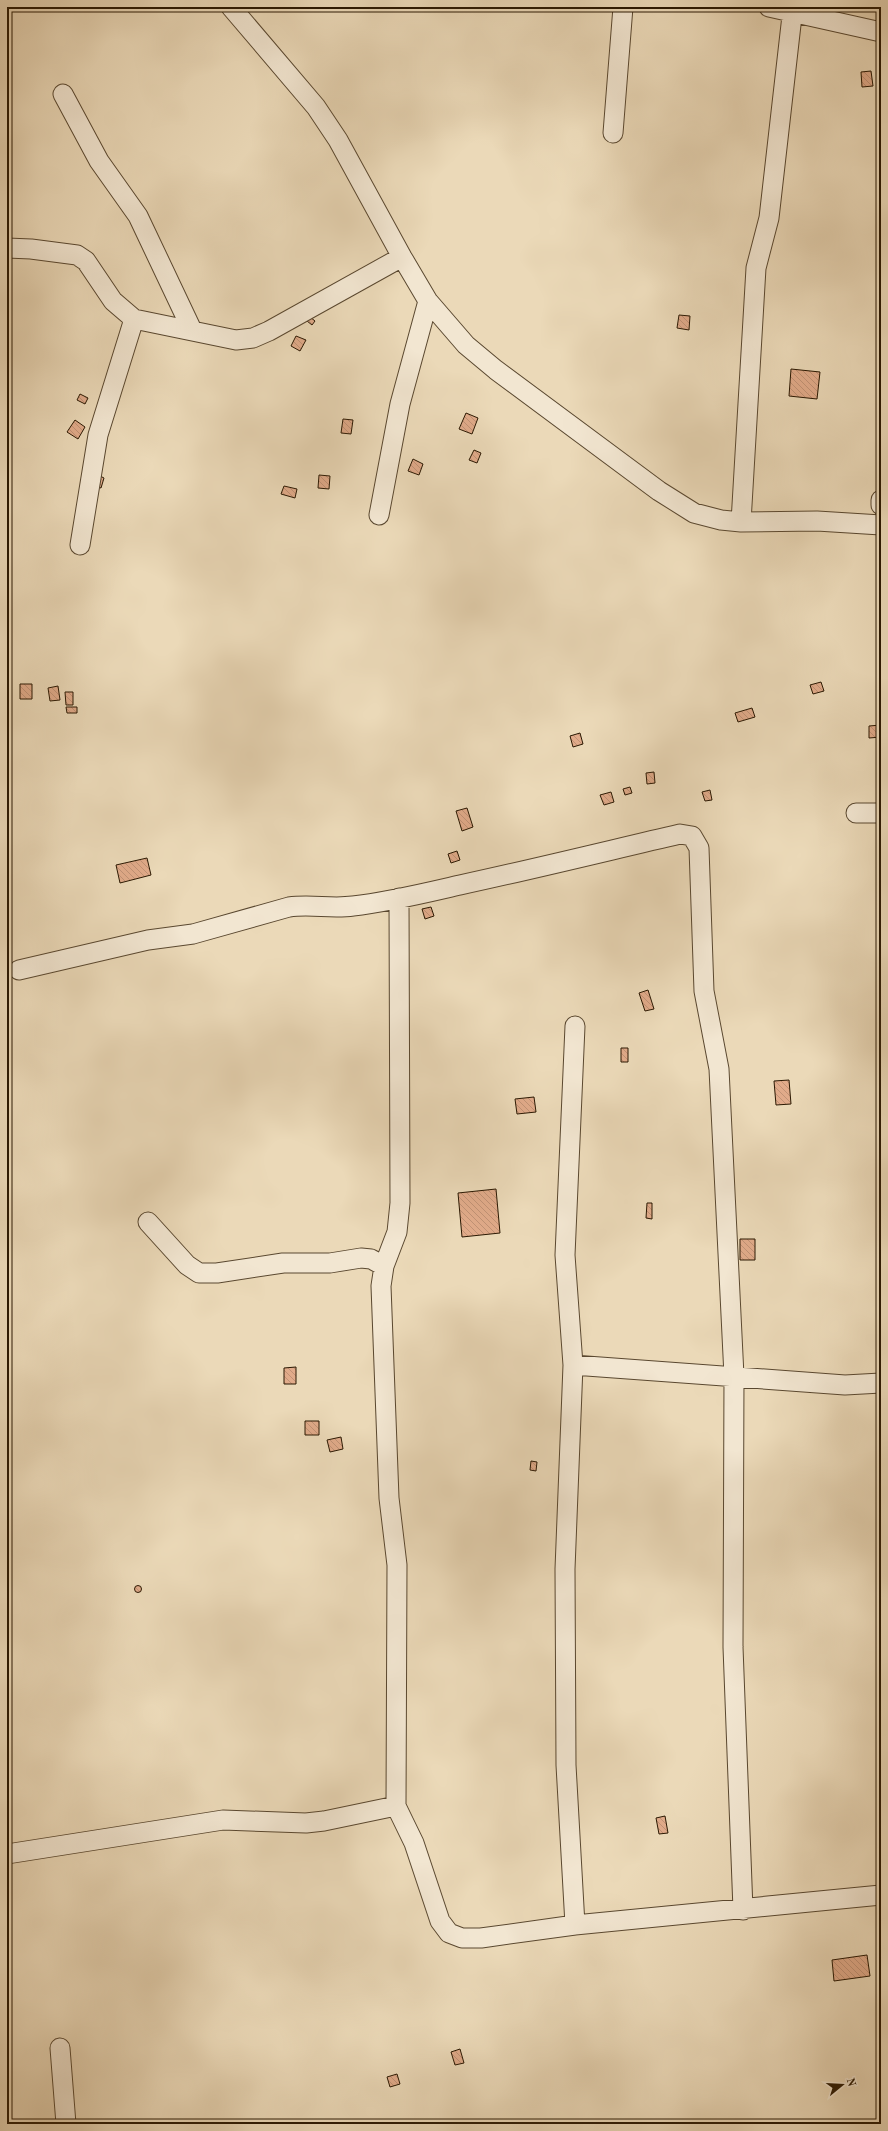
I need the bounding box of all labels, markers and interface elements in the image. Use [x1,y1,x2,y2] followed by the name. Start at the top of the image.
[822,2065,862,2105] north arrow
[844,2077,857,2089] text: N

